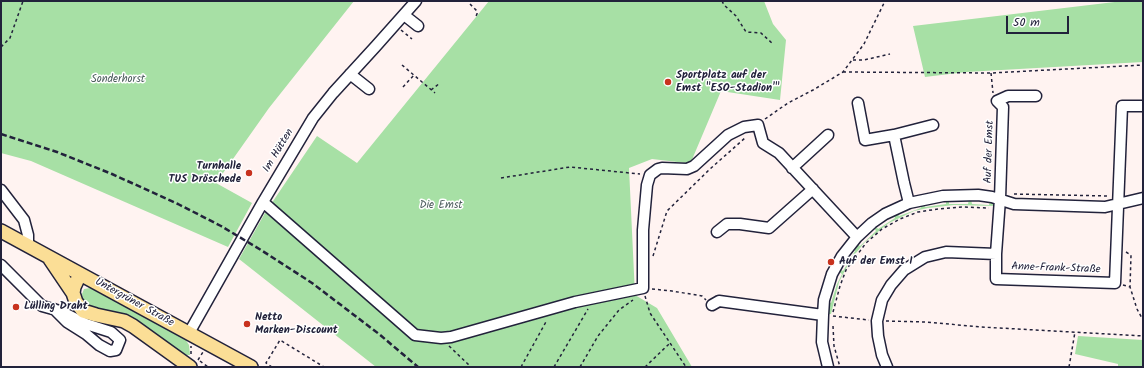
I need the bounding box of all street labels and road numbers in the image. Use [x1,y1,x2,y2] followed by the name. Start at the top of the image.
[982,120,998,184] street label: Auf der Emst
[261,127,297,175] street label: Im Hütten
[1011,261,1101,277] street label: Anne-Frank-Straße
[92,276,176,330] street label: Untergrüner Straße

